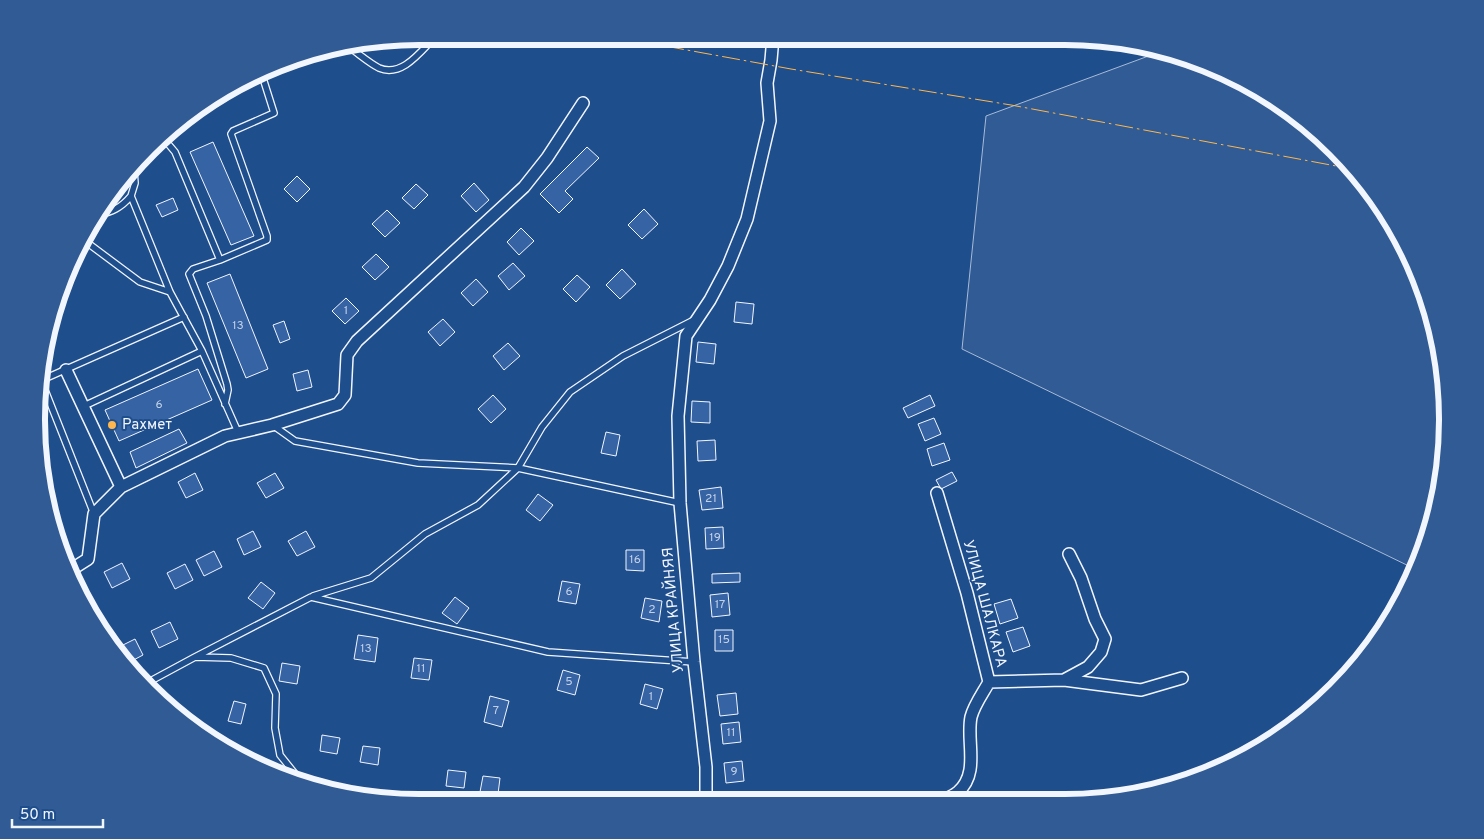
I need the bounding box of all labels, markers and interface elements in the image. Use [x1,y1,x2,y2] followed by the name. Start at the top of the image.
[344,303,348,319] house number: 1
[232,318,244,334] house number: 13
[155,397,163,413] house number: 6
[122,416,172,435] place label: Рахмет
[106,419,118,431] marker: Рахмет
[705,491,717,507] house number: 21
[709,530,721,546] house number: 19
[958,538,1010,670] street label: УЛИЦА ШАЛКАРА
[657,546,689,674] street label: УЛИЦА КРАЙНЯЯ
[629,552,641,568] house number: 16
[565,584,573,600] house number: 6
[715,597,725,613] house number: 17
[648,602,656,618] house number: 2
[718,632,730,648] house number: 15
[360,641,372,657] house number: 13
[417,661,425,677] house number: 11
[565,674,573,690] house number: 5
[649,689,653,705] house number: 1
[493,703,499,719] house number: 7
[727,725,735,741] house number: 11
[730,764,738,780] house number: 9
[12,796,104,828] scale bar
[20,806,55,825] text: 50 m

